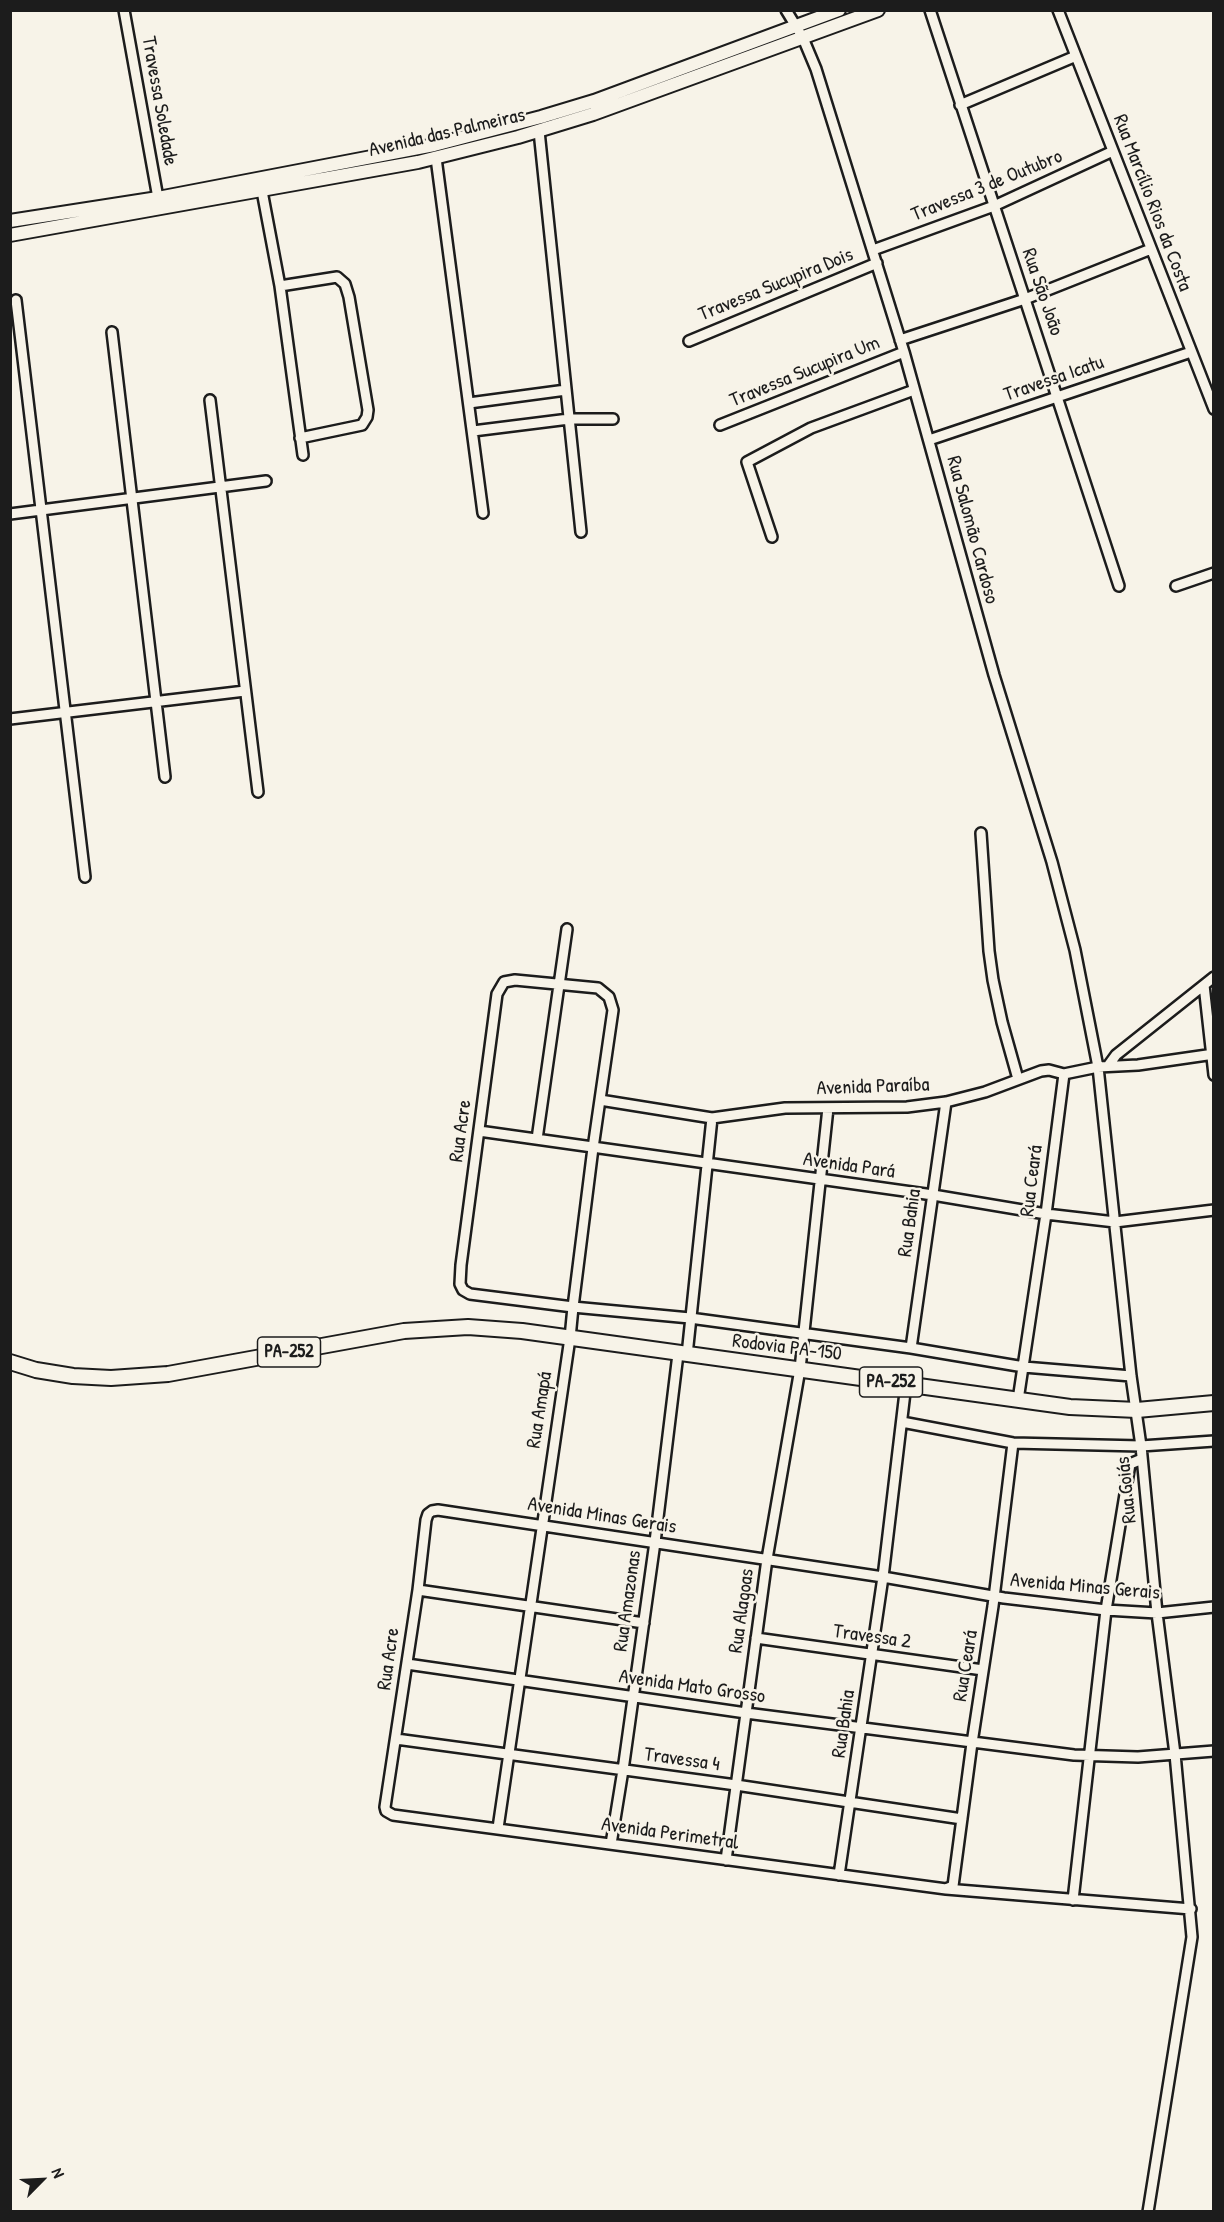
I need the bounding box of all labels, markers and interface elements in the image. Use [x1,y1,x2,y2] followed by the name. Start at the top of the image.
[136,35,182,167] street label: Travessa Soledade
[367,103,527,163] street label: Avenida das Palmeiras
[1107,111,1197,295] street label: Rua Marcílio Rios da Costa
[908,145,1066,227] street label: Travessa 3 de Outubro
[695,243,857,327] street label: Travessa Sucupira Dois
[1016,245,1068,339] street label: Rua São João
[727,331,883,413] street label: Travessa Sucupira Um
[1001,351,1107,407] street label: Travessa Icatu
[941,453,1003,607] street label: Rua Salomão Cardoso
[816,1073,930,1101] street label: Avenida Paraíba
[445,1098,477,1164] street label: Rua Acre
[1016,1144,1048,1218] street label: Rua Ceará
[802,1148,896,1184] street label: Avenida Pará
[893,1188,927,1258] street label: Rua Bahia
[731,1329,843,1367] street label: Rodovia PA-150
[258,1337,320,1367] road number: PA-252
[860,1367,922,1397] road number: PA-252
[522,1370,558,1450] street label: Rua Amapá
[1112,1455,1142,1525] street label: Rua Goiás
[526,1492,678,1540] street label: Avenida Minas Gerais
[609,1549,647,1653] street label: Rua Amazonas
[724,1567,760,1655] street label: Rua Alagoas
[1009,1568,1161,1606] street label: Avenida Minas Gerais
[832,1620,912,1654] street label: Travessa 2
[373,1626,405,1692] street label: Rua Acre
[949,1629,983,1703] street label: Rua Ceará
[617,1665,767,1709] street label: Avenida Mato Grosso
[827,1689,861,1759] street label: Rua Bahia
[643,1743,721,1777] street label: Travessa 4
[600,1812,740,1856] street label: Avenida Perimetral
[12,2150,72,2210] north arrow
[47,2164,70,2181] text: N

